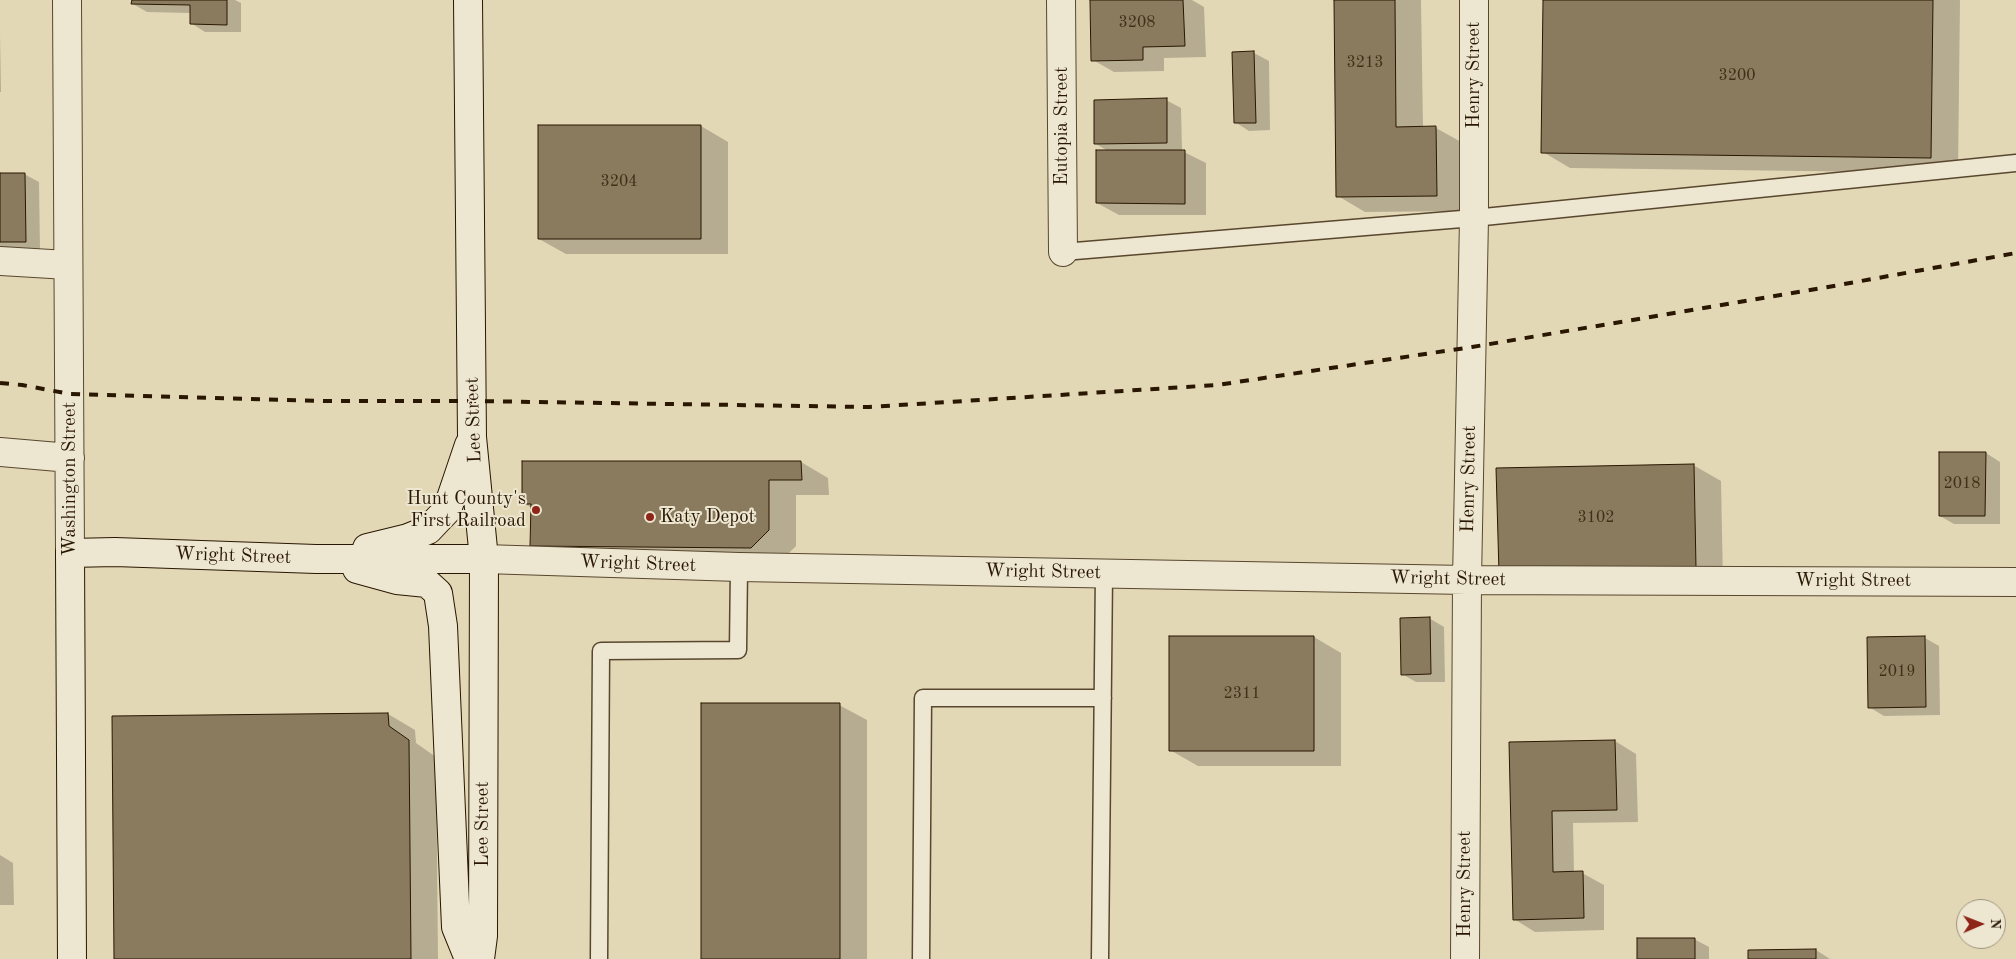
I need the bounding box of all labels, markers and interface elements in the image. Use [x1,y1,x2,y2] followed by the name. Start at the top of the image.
[1118,13,1156,33] house number: 3208
[1463,21,1485,129] street label: Henry Street
[1346,53,1384,73] house number: 3213
[1051,66,1073,186] street label: Eutopia Street
[1718,66,1756,86] house number: 3200
[600,172,638,192] house number: 3204
[461,377,487,463] street label: Lee Street
[59,402,81,556] street label: Washington Street
[1457,425,1481,533] street label: Henry Street
[1943,474,1981,494] house number: 2018
[407,488,526,532] place label: Hunt County's First Railroad
[530,504,542,516] marker: Hunt County's First Railroad
[660,506,755,528] place label: Katy Depot
[1577,508,1615,528] house number: 3102
[644,511,656,523] marker: Katy Depot
[175,543,291,569] street label: Wright Street
[580,551,696,577] street label: Wright Street
[985,560,1101,584] street label: Wright Street
[1390,567,1506,591] street label: Wright Street
[1795,570,1911,592] street label: Wright Street
[1878,662,1916,682] house number: 2019
[1223,684,1261,704] house number: 2311
[472,781,494,867] street label: Lee Street
[1454,830,1476,938] street label: Henry Street
[1956,899,2006,949] north arrow
[1988,918,2002,929] text: N

